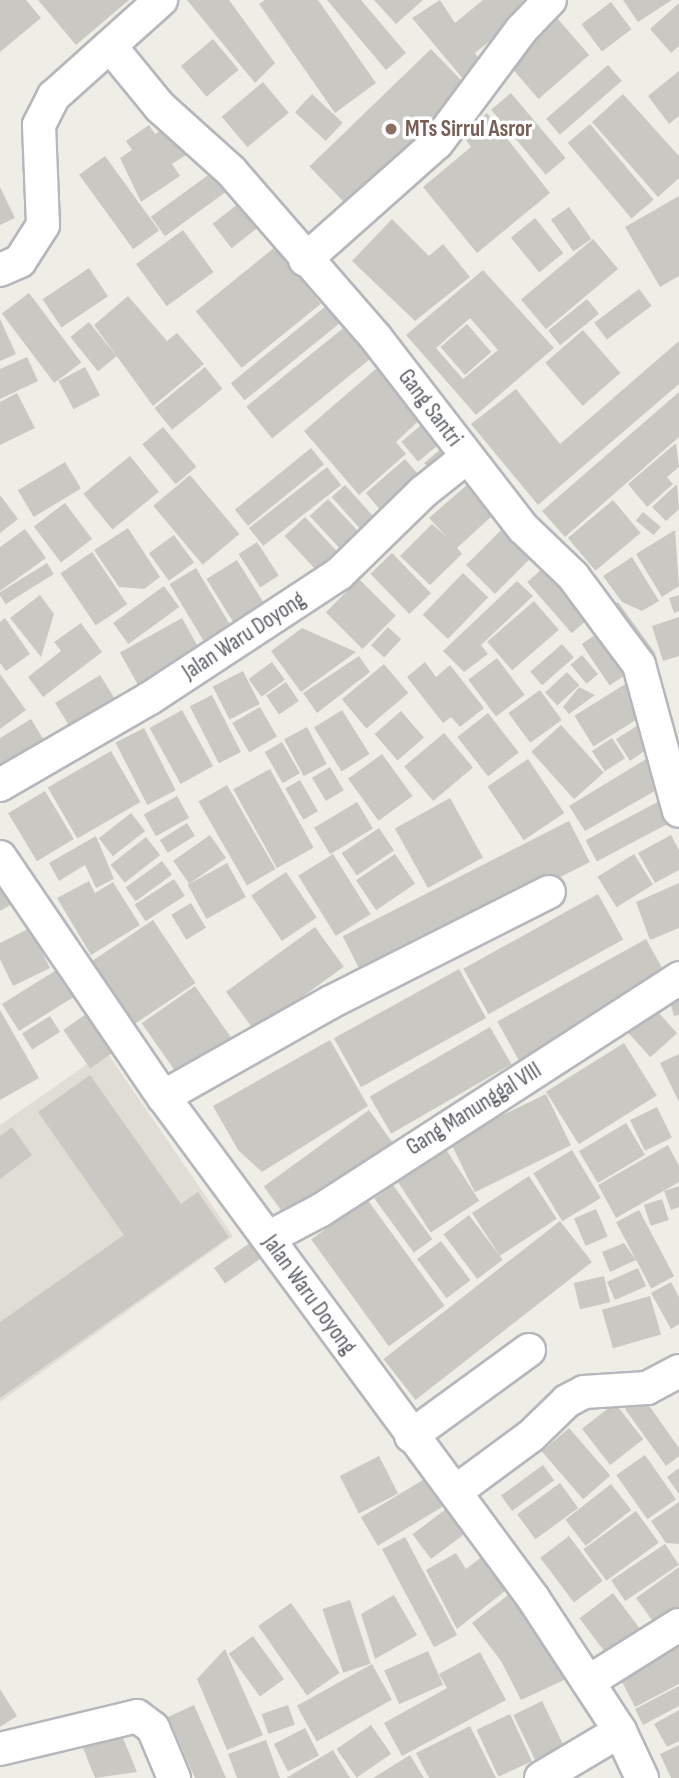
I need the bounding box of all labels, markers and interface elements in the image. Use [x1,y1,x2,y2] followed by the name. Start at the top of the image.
[405,115,532,143] place label: MTs Sirrul Asror
[383,121,399,137] marker: MTs Sirrul Asror
[392,364,468,452] street label: Gang Santri
[177,586,311,686] street label: Jalan Waru Doyong
[401,1057,547,1161] street label: Gang Manunggal VIII
[256,1230,362,1360] street label: Jalan Waru Doyong

